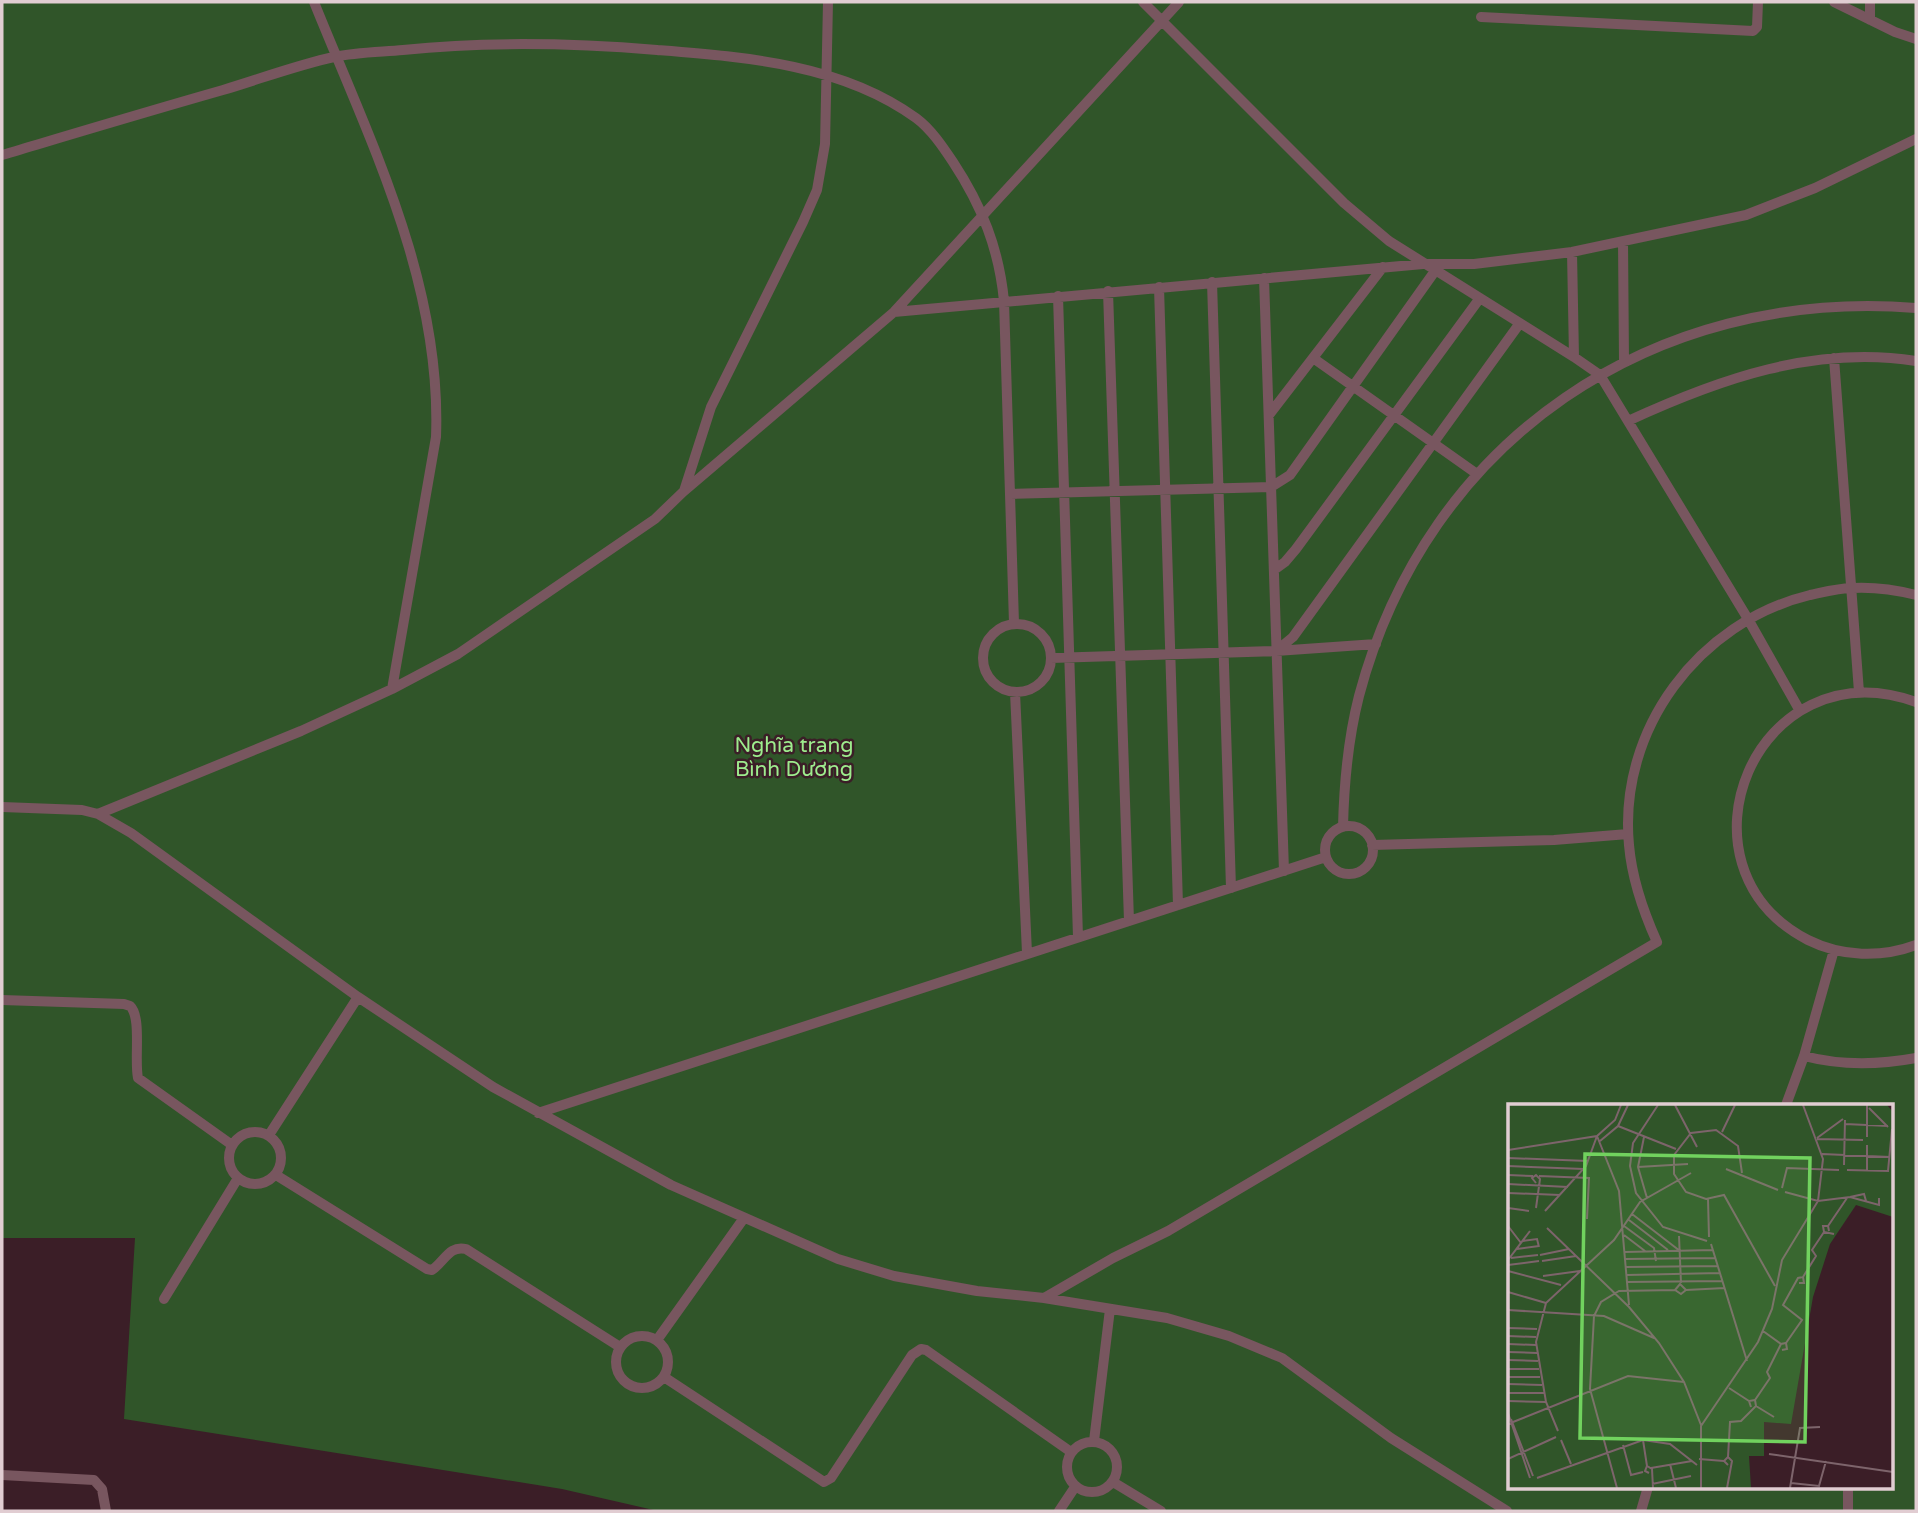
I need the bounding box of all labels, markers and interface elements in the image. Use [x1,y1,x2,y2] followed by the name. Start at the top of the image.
[734,733,854,782] park label: Nghĩa trang Bình Dương
[1508,1104,1894,1488] inset map

